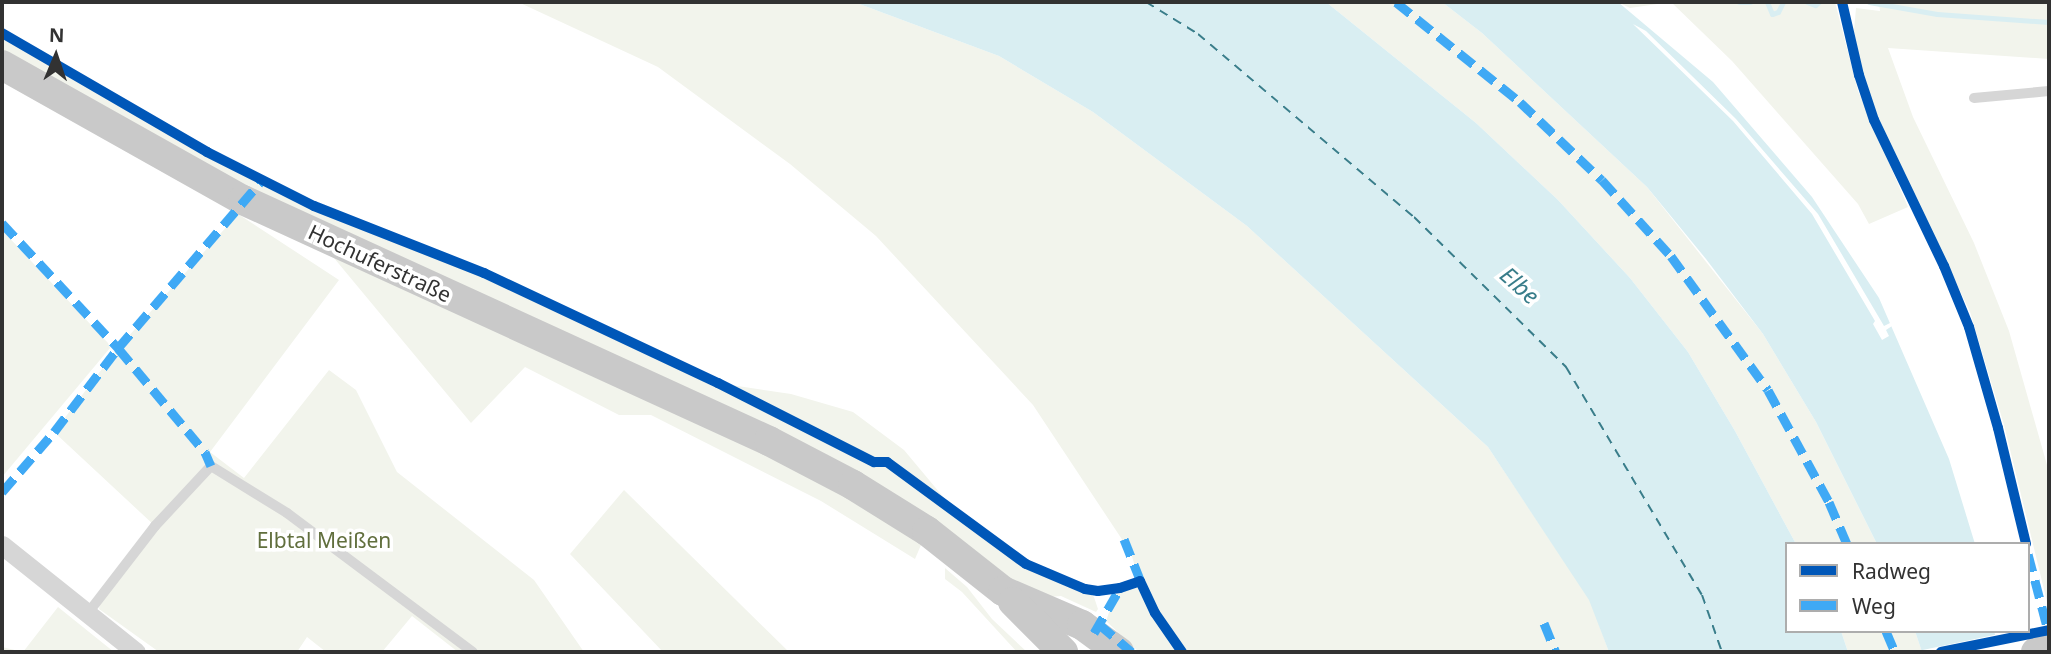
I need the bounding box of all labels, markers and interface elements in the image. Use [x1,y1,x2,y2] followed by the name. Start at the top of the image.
[21,21,91,91] north arrow
[49,22,65,48] text: N
[305,219,455,307] street label: Hochuferstraße
[1495,261,1545,309] water label: Elbe
[257,527,391,553] park label: Elbtal Meißen
[1785,542,2030,633] legend
[1852,557,1931,585] text: Radweg
[1852,592,1896,620] text: Weg

